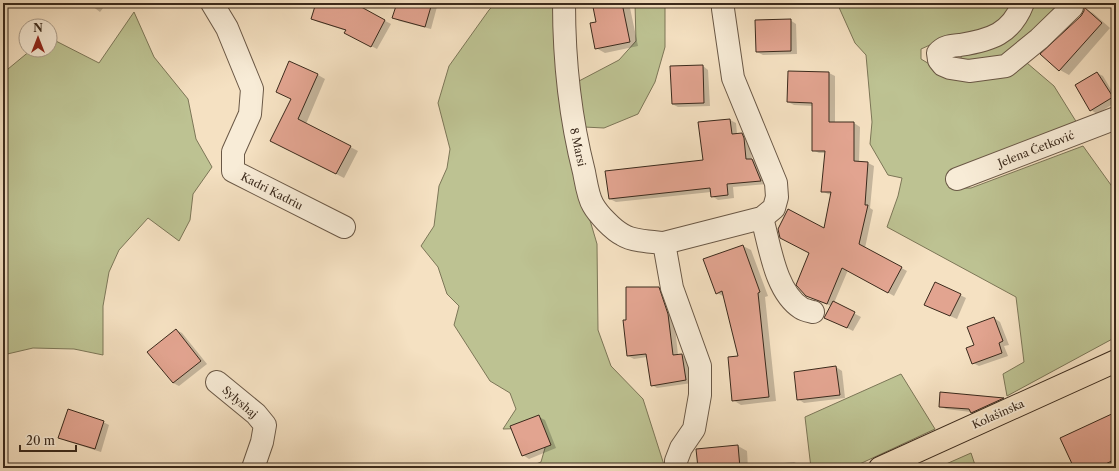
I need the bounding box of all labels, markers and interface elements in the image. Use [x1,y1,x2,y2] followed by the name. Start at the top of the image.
[18,18,58,58] north arrow
[33,21,43,35] text: N
[567,126,589,168] street label: 8 Marsi
[994,128,1076,171] street label: Jelena Ćetković
[239,169,306,213] street label: Kadri Kadriu
[219,383,261,421] street label: Sylyshaj
[970,396,1026,432] street label: Kolašinska
[20,427,76,453] scale bar
[26,433,55,448] text: 20 m

